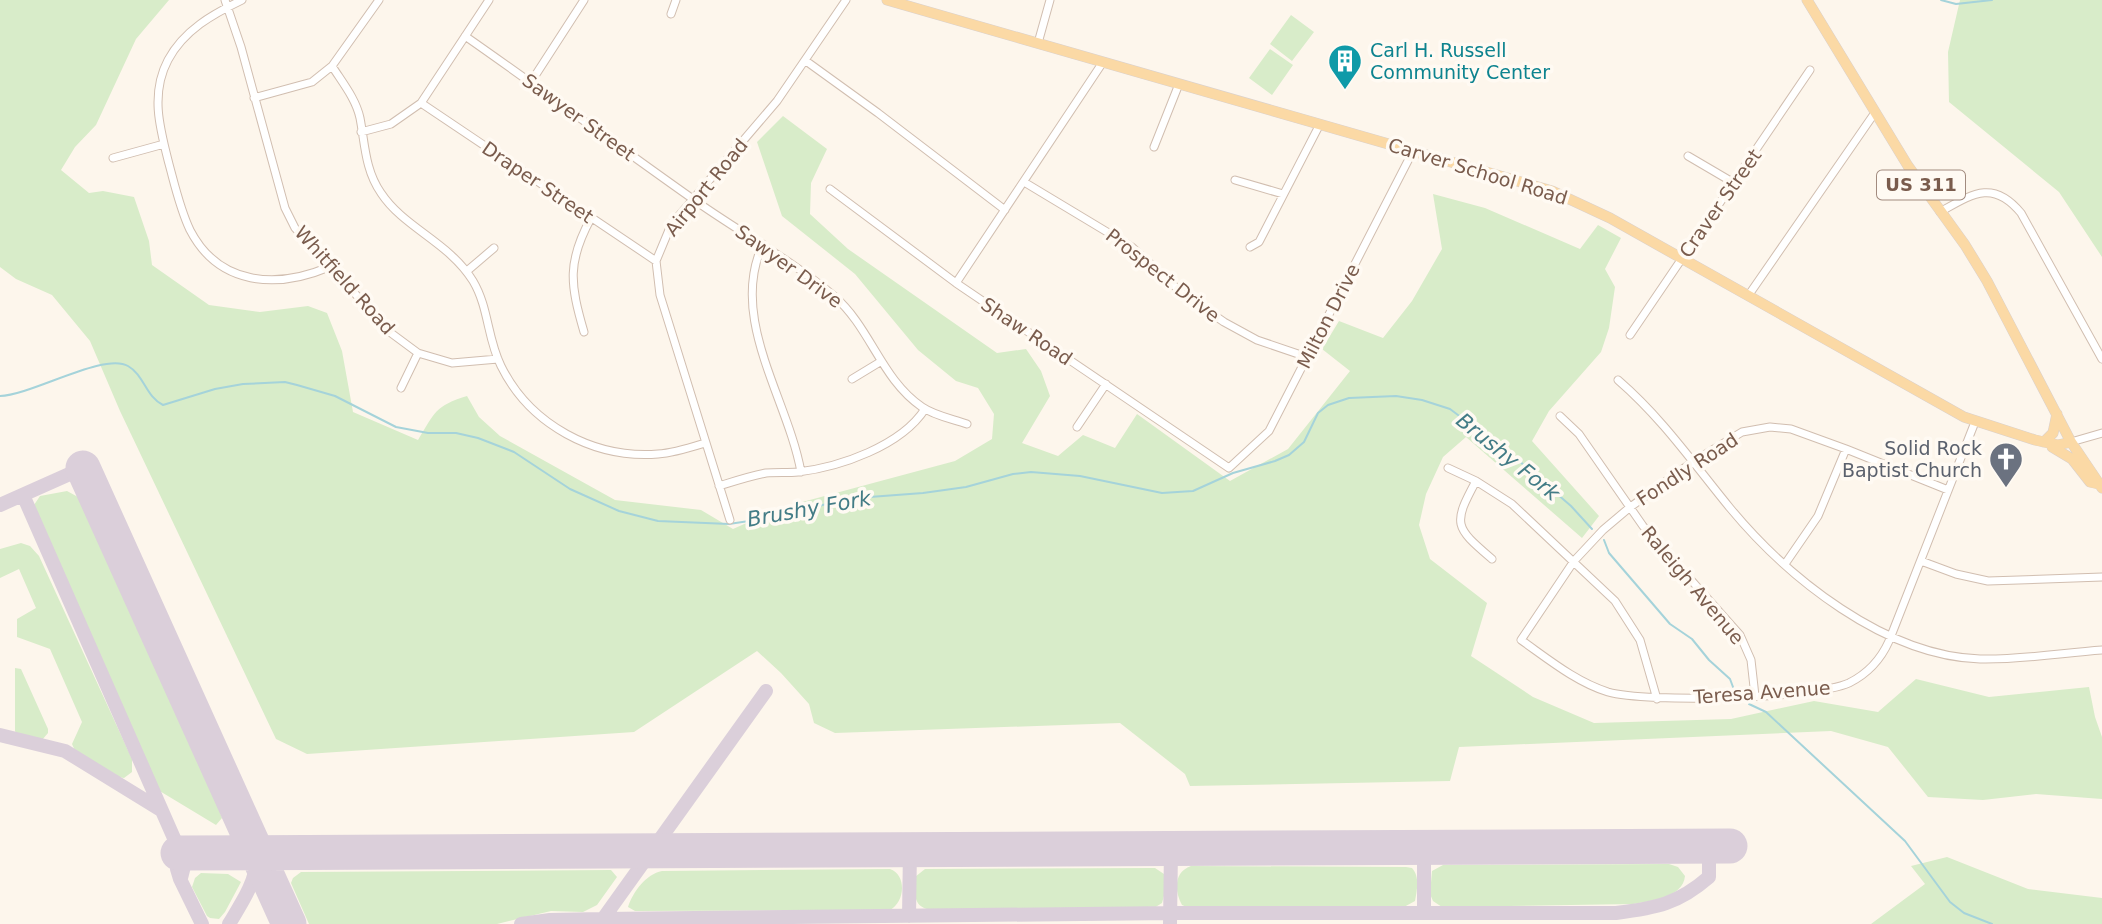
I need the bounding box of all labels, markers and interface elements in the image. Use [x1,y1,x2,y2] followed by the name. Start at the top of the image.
[1370,39,1550,83] place label: Carl H. Russell Community Center
[1326,42,1364,91] building icon: Carl H. Russell Community Center
[518,69,640,165] street label: Sawyer Street
[1386,133,1570,209] street label: Carver School Road
[660,134,752,240] street label: Airport Road
[478,137,598,227] street label: Draper Street
[1674,145,1766,261] street label: Craver Street
[1877,170,1965,200] road number: US 311
[731,220,847,312] street label: Sawyer Drive
[291,221,399,339] street label: Whitfield Road
[1102,224,1224,326] street label: Prospect Drive
[1292,260,1364,372] street label: Milton Drive
[977,293,1077,369] street label: Shaw Road
[1452,408,1565,506] water label: Brushy Fork
[1632,428,1742,510] street label: Fondly Road
[1842,437,1982,481] place label: Solid Rock Baptist Church
[1987,440,2025,489] church icon: Solid Rock Baptist Church
[745,486,874,532] water label: Brushy Fork
[1637,521,1749,649] street label: Raleigh Avenue
[1692,676,1831,708] street label: Teresa Avenue

